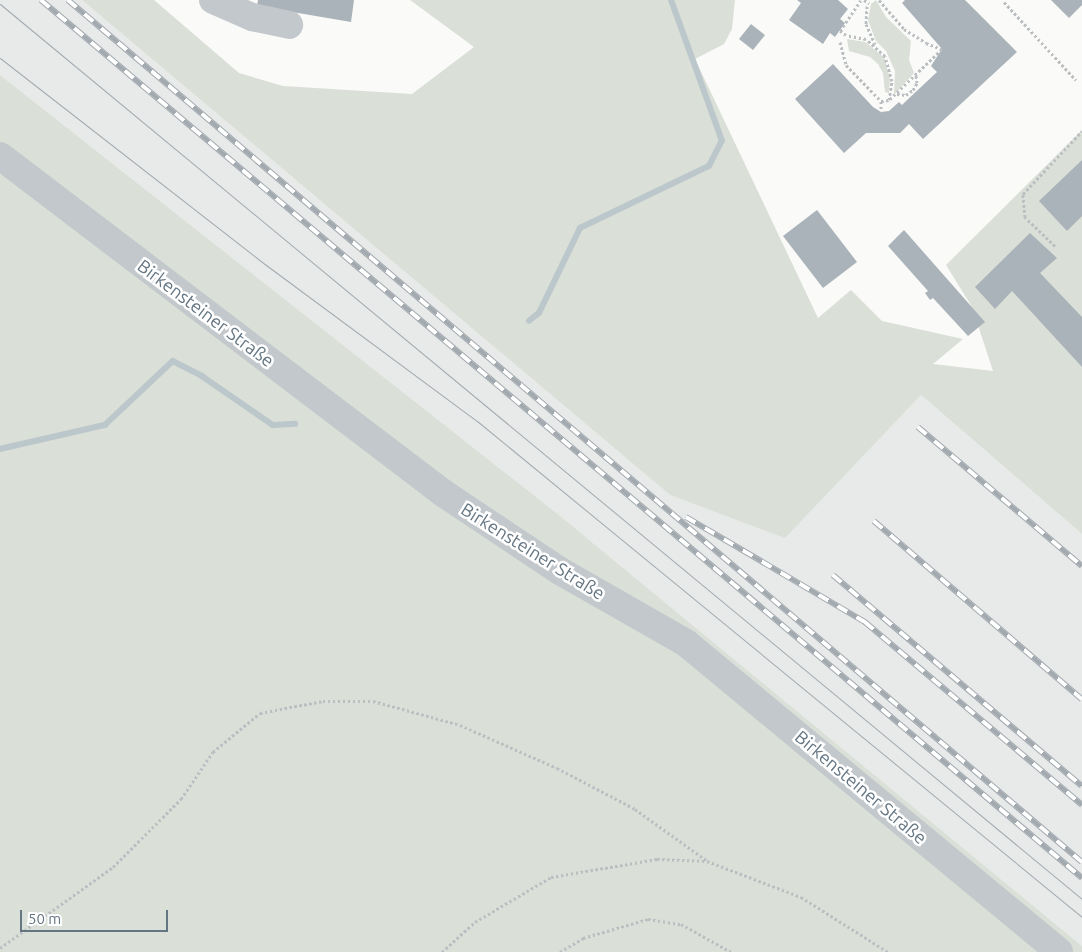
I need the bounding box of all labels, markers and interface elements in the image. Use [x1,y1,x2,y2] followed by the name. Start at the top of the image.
[133,255,279,371] street label: Birkensteiner Straße
[457,498,609,604] street label: Birkensteiner Straße
[791,726,931,848] street label: Birkensteiner Straße
[22,900,170,932] scale bar
[28,910,61,927] text: 50 m

